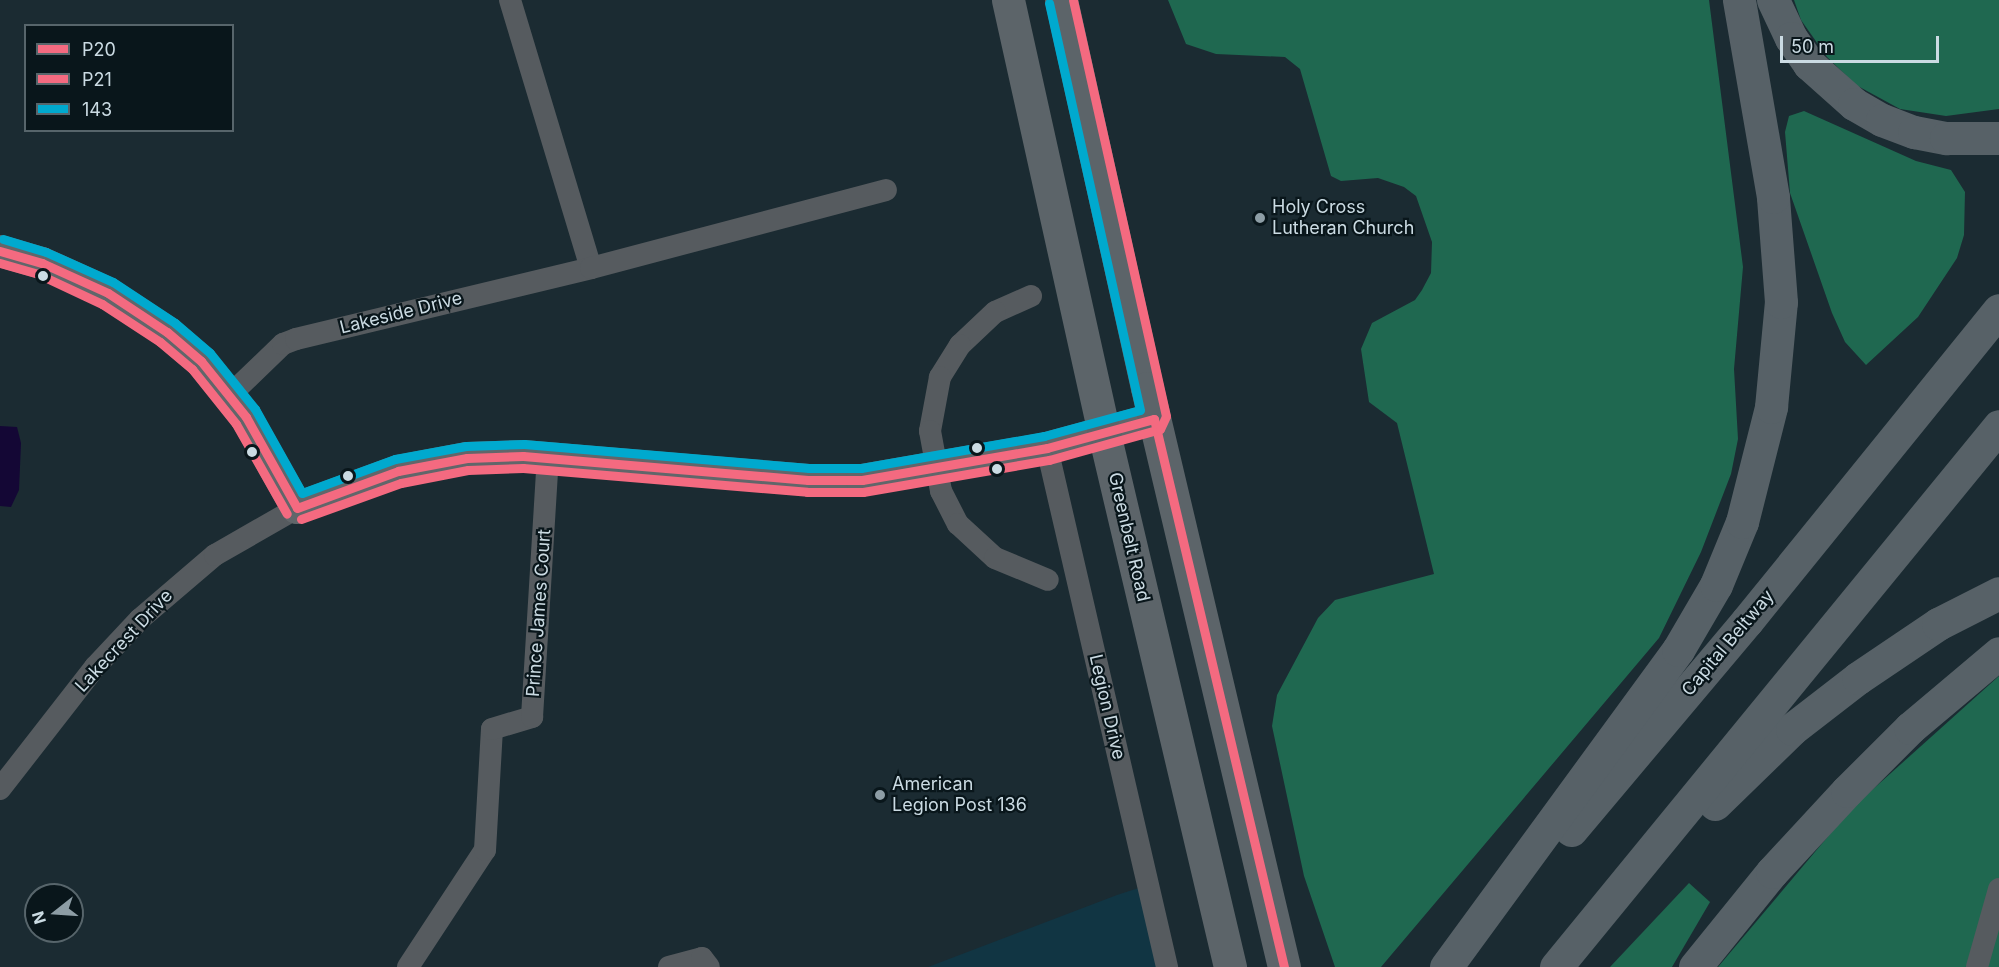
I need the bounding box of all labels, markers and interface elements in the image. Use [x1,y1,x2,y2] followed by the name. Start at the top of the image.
[24,24,234,132] legend
[1783,24,1942,62] scale bar
[1791,36,1834,57] text: 50 m
[82,39,116,60] text: P20
[82,69,112,90] text: P21
[82,99,112,120] text: 143
[1272,197,1414,240] place label: Holy Cross Lutheran Church
[1253,211,1267,225] marker: Holy Cross Lutheran Church
[37,270,49,282] unlabelled marker
[338,287,464,339] street label: Lakeside Drive
[971,442,983,454] unlabelled marker
[246,446,258,458] unlabelled marker
[991,463,1003,475] unlabelled marker
[342,470,354,482] unlabelled marker
[1104,470,1154,604] street label: Greenbelt Road
[522,528,556,698] street label: Prince James Court
[71,585,177,697] street label: Lakecrest Drive
[1677,586,1779,700] street label: Capital Beltway
[1084,652,1130,762] street label: Legion Drive
[892,774,1027,816] place label: American Legion Post 136
[873,788,887,802] marker: American Legion Post 136
[24,883,84,943] north arrow
[27,909,50,926] text: N

